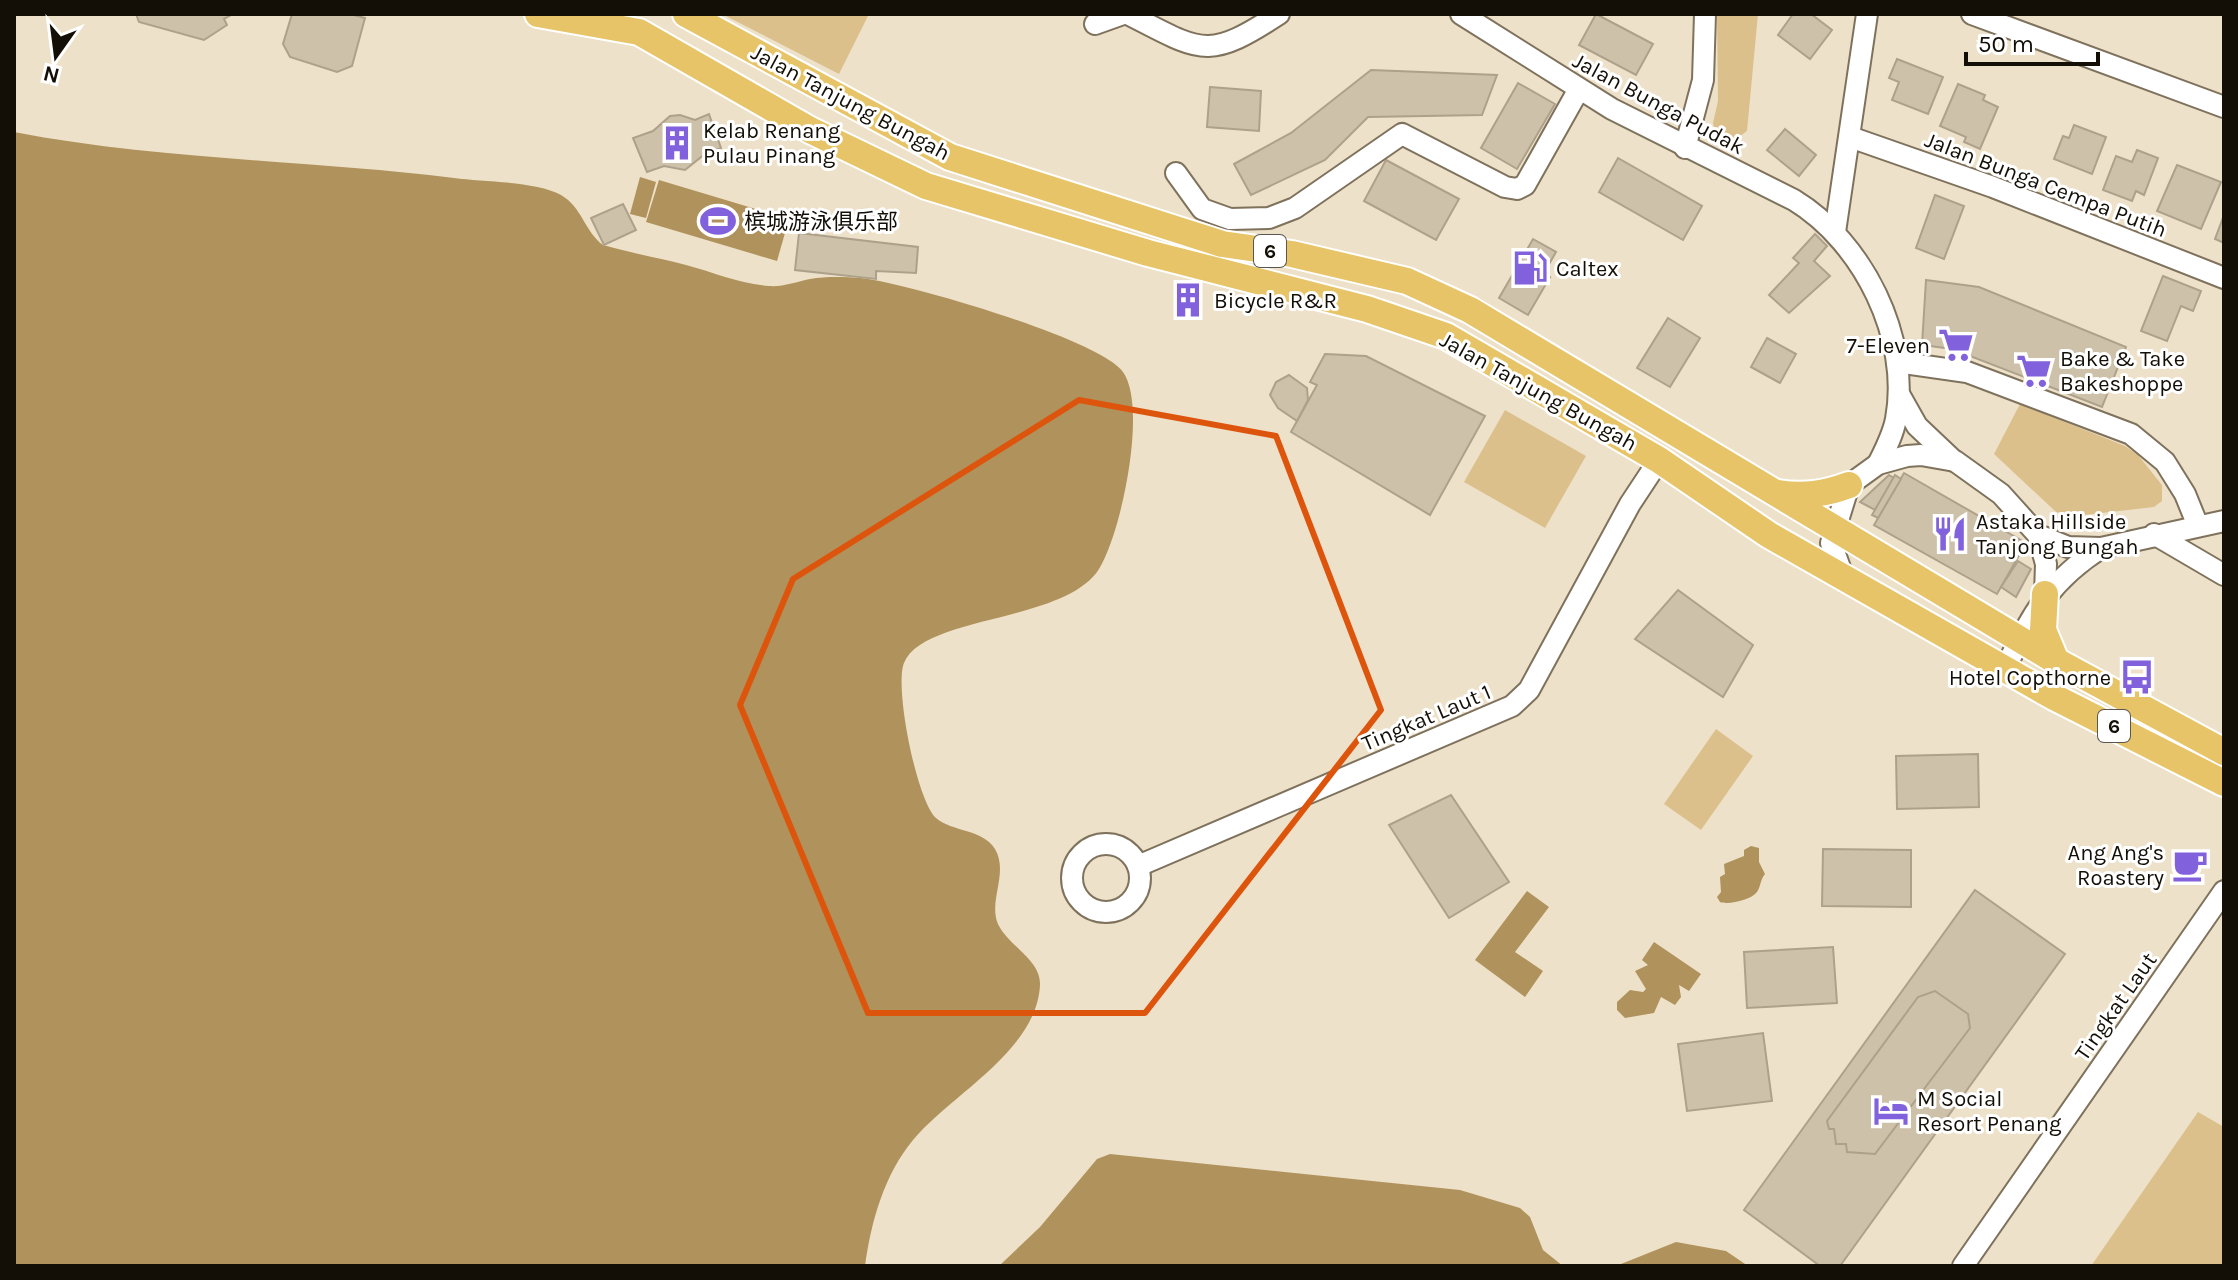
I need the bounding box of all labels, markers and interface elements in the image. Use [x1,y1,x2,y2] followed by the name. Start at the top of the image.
[16,16,96,96] north arrow
[1966,16,2098,66] scale bar
[1978,30,2034,58] text: 50 m
[747,39,954,166] street label: Jalan Tanjung Bungah
[1568,48,1749,160] street label: Jalan Bunga Pudak
[41,60,62,89] text: N
[703,118,841,169] place label: Kelab Renang Pulau Pinang
[658,124,696,162] building icon: Kelab Renang Pulau Pinang
[1921,127,2170,243] street label: Jalan Bunga Cempa Putih
[699,202,737,240] sports icon: 槟城游泳俱乐部
[744,209,898,235] place label: 槟城游泳俱乐部
[1254,235,1286,267] road number: 6
[1511,249,1549,287] fuel station icon: Caltex
[1556,256,1619,282] place label: Caltex
[1169,281,1207,319] building icon: Bicycle R&R
[1214,288,1337,314] place label: Bicycle R&R
[1937,326,1975,364] supermarket icon: 7-Eleven
[1435,327,1642,457] street label: Jalan Tanjung Bungah
[1847,333,1930,359] place label: 7-Eleven
[2060,346,2185,397] place label: Bake & Take Bakeshoppe
[2015,352,2053,390] supermarket icon: Bake & Take Bakeshoppe
[1976,509,2138,560] place label: Astaka Hillside Tanjong Bungah
[1931,515,1969,553] restaurant icon: Astaka Hillside Tanjong Bungah
[2118,658,2156,696] bus stop icon: Hotel Copthorne
[1949,665,2111,691] place label: Hotel Copthorne
[1358,679,1495,757] street label: Tingkat Laut 1
[2098,710,2130,742] road number: 6
[2068,840,2164,891] place label: Ang Ang's Roastery
[2171,846,2209,884] cafe icon: Ang Ang's Roastery
[2069,948,2162,1065] street label: Tingkat Laut
[1917,1086,2062,1137] place label: M Social Resort Penang
[1872,1092,1910,1130] hotel icon: M Social Resort Penang

